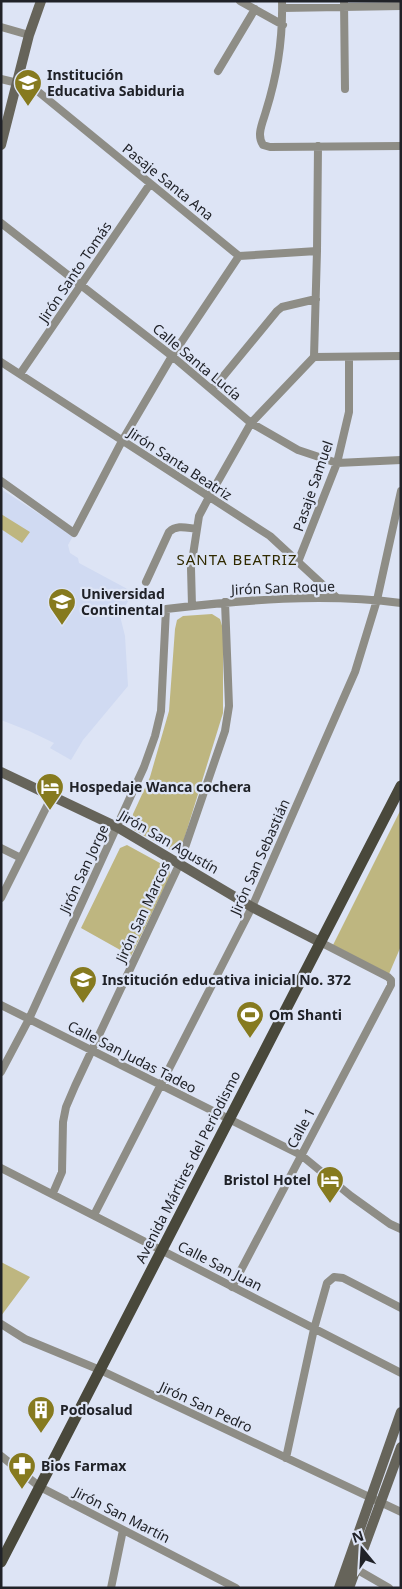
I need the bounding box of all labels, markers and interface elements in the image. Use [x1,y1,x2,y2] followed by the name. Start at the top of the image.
[47,65,185,100] place label: Institución Educativa Sabiduria
[13,68,43,107] school or university icon: Institución Educativa Sabiduria
[119,139,218,224] street label: Pasaje Santa Ana
[33,217,116,328] street label: Jirón Santo Tomás
[149,319,246,404] street label: Calle Santa Lucía
[123,422,236,505] street label: Jirón Santa Beatriz
[288,438,337,534] street label: Pasaje Samuel
[177,549,297,569] district label: SANTA BEATRIZ
[229,576,335,599] street label: Jirón San Roque
[81,584,165,619] place label: Universidad Continental
[47,587,77,626] school or university icon: Universidad Continental
[35,772,65,811] hotel icon: Hospedaje Wanca cochera
[69,777,251,796] place label: Hospedaje Wanca cochera
[225,796,294,920] street label: Jirón San Sebastián
[114,804,222,878] street label: Jirón San Agustín
[54,821,112,918] street label: Jirón San Jorge
[110,858,174,967] street label: Jirón San Marcos
[68,965,98,1004] school or university icon: Institución educativa inicial No. 372
[102,970,351,989] place label: Institución educativa inicial No. 372
[235,1000,265,1039] sports icon: Om Shanti
[269,1005,342,1024] place label: Om Shanti
[65,1016,200,1097] street label: Calle San Judas Tadeo
[131,1067,244,1266] street label: Avenida Mártires del Periodismo
[282,1104,319,1151] street label: Calle 1
[315,1165,345,1204] hotel icon: Bristol Hotel
[224,1170,311,1189] place label: Bristol Hotel
[175,1236,266,1295] street label: Calle San Juan
[155,1376,256,1436] street label: Jirón San Pedro
[26,1395,56,1434] building icon: Podosalud
[60,1400,133,1419] place label: Podosalud
[7,1451,37,1490] pharmacy icon: Bios Farmax
[41,1456,127,1475] place label: Bios Farmax
[69,1481,173,1547] street label: Jirón San Martín
[337,1524,387,1574] north arrow
[349,1525,366,1547] text: N

